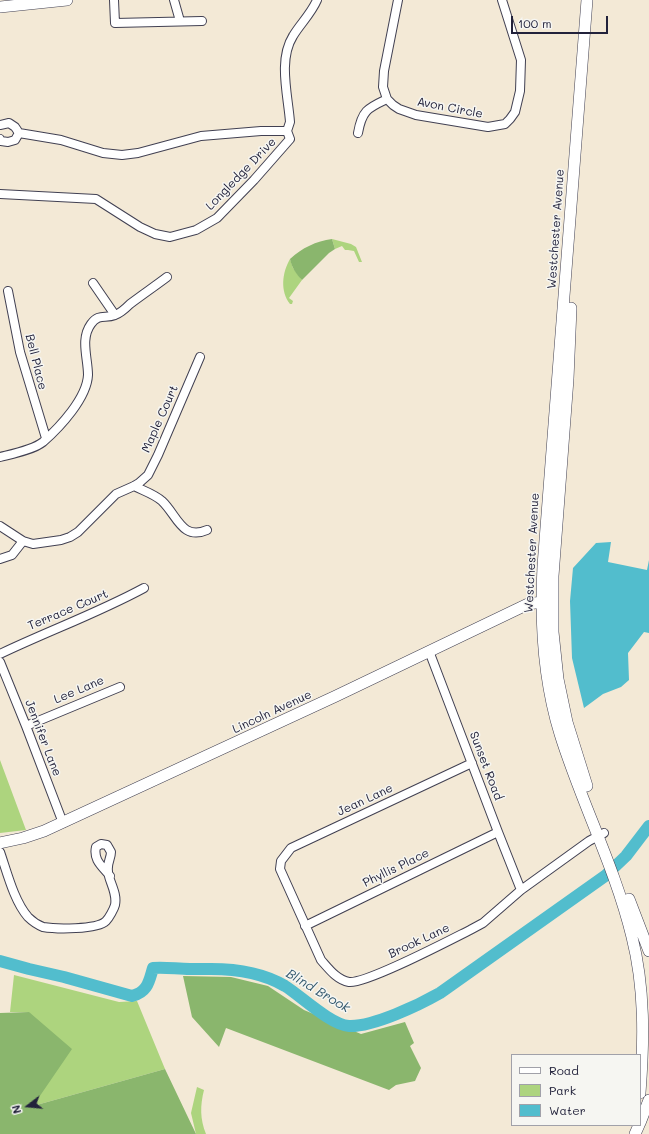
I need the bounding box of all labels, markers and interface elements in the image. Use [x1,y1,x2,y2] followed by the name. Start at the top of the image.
[513,8,610,34] scale bar
[518,15,552,31] text: 100 m
[416,95,484,121] street label: Avon Circle
[203,135,279,213] street label: Longledge Drive
[545,169,567,289] street label: Westchester Avenue
[22,333,50,391] street label: Bell Place
[139,383,181,455] street label: Maple Court
[522,493,542,613] street label: Westchester Avenue
[26,587,110,633] street label: Terrace Court
[52,673,106,707] street label: Lee Lane
[230,687,314,737] street label: Lincoln Avenue
[22,698,64,778] street label: Jennifer Lane
[466,730,506,802] street label: Sunset Road
[335,781,395,819] street label: Jean Lane
[360,846,432,890] street label: Phyllis Place
[386,921,452,961] street label: Brook Lane
[283,966,353,1016] water label: Blind Brook
[511,1054,641,1126] legend
[549,1062,579,1078] text: Road
[549,1082,576,1098] text: Park
[8,1086,48,1126] north arrow
[549,1102,586,1118] text: Water
[8,1103,24,1116] text: N

